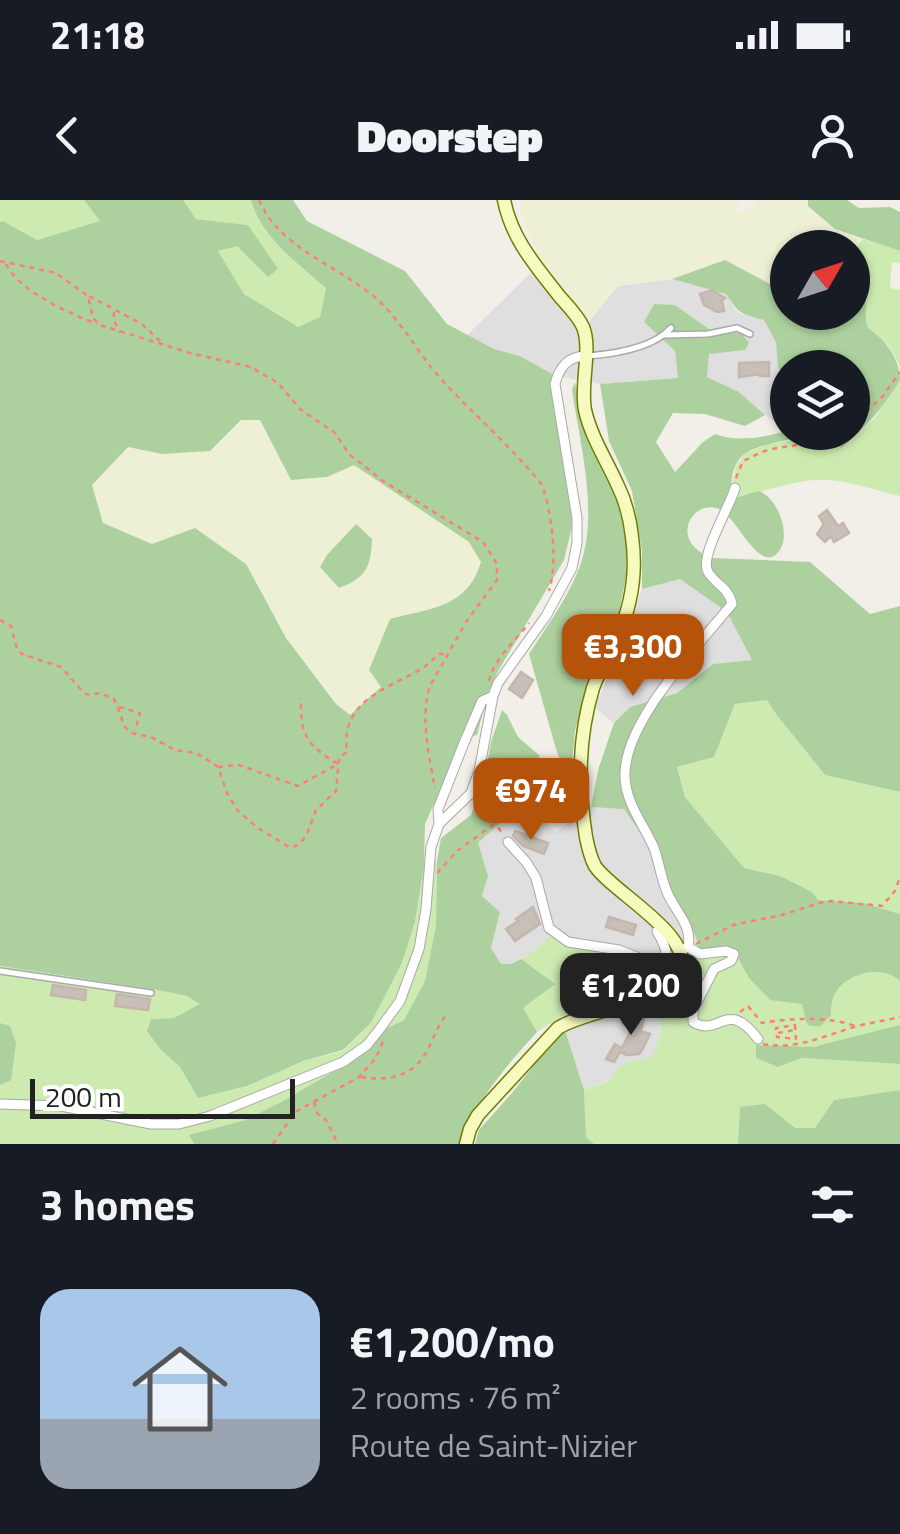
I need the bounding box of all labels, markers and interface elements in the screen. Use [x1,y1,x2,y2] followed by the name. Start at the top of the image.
[50,6,145,64] text: 21:18
[357,101,543,169] text: Doorstep
[40,108,95,163] icon: back
[805,108,860,163] icon: person
[770,230,870,330] north arrow
[770,230,870,450] map controls
[770,350,870,450] button: layers
[552,614,714,699] pin: €3,300
[584,622,682,670] text: €3,300
[472,758,590,843] pin: €974
[495,766,567,814] text: €974
[550,953,712,1038] pin: €1,200
[582,961,680,1009] text: €1,200
[30,1074,295,1118] scale bar
[45,1075,122,1118] text: 200 m
[40,1172,195,1236] text: 3 homes
[805,1177,860,1232] icon: filters
[350,1309,555,1373] text: €1,200/mo
[120,1329,240,1449] icon: home
[350,1373,561,1421] text: 2 rooms · 76 m²
[350,1421,637,1469] text: Route de Saint-Nizier

